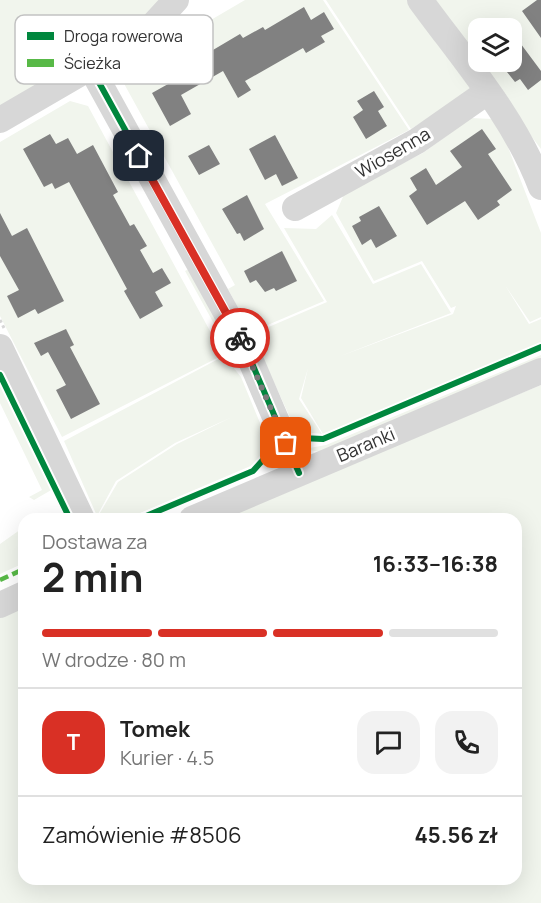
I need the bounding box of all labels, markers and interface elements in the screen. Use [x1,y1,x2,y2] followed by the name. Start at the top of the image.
[15,15,213,84] legend
[468,18,522,72] map controls
[468,18,522,72] button: layers
[64,25,183,47] text: Droga rowerowa
[64,52,121,74] text: Ścieżka
[351,121,434,183] street label: Wiosenna
[113,130,164,181] pin
[122,139,155,172] icon: home
[210,308,270,368] courier
[224,322,257,355] icon: bike
[260,417,311,468] pin
[333,421,398,467] street label: Baranki
[269,426,302,459] icon: bag
[42,528,147,555] text: Dostawa za
[373,549,498,579] text: 16:33–16:38
[42,550,143,604] text: 2 min
[42,646,186,673] text: W drodze · 80 m
[357,711,420,774] button: chat
[435,711,498,774] button: phone
[120,714,190,744] text: Tomek
[67,727,80,757] text: T
[120,744,214,771] text: Kurier · 4.5
[42,820,242,850] text: Zamówienie #8506
[414,820,498,850] text: 45.56 zł

